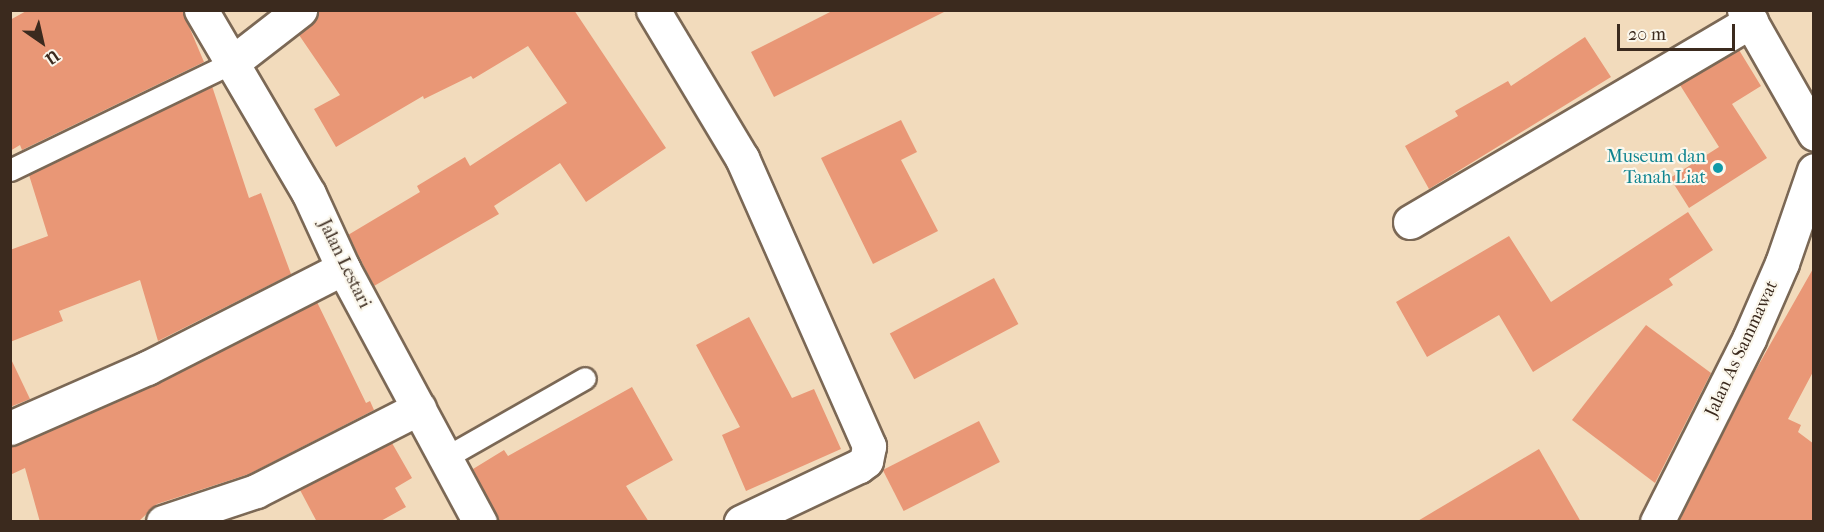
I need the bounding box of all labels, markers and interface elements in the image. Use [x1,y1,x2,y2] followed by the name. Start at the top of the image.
[12,12,72,72] north arrow
[1620,12,1738,50] scale bar
[1628,24,1666,45] text: 20 m
[42,46,63,69] text: U
[1606,147,1706,190] place label: Museum dan Tanah Liat
[1711,161,1725,175] marker: Museum dan Tanah Liat
[313,216,375,312] street label: Jalan Lestari
[1701,277,1783,421] street label: Jalan As Sammawat

